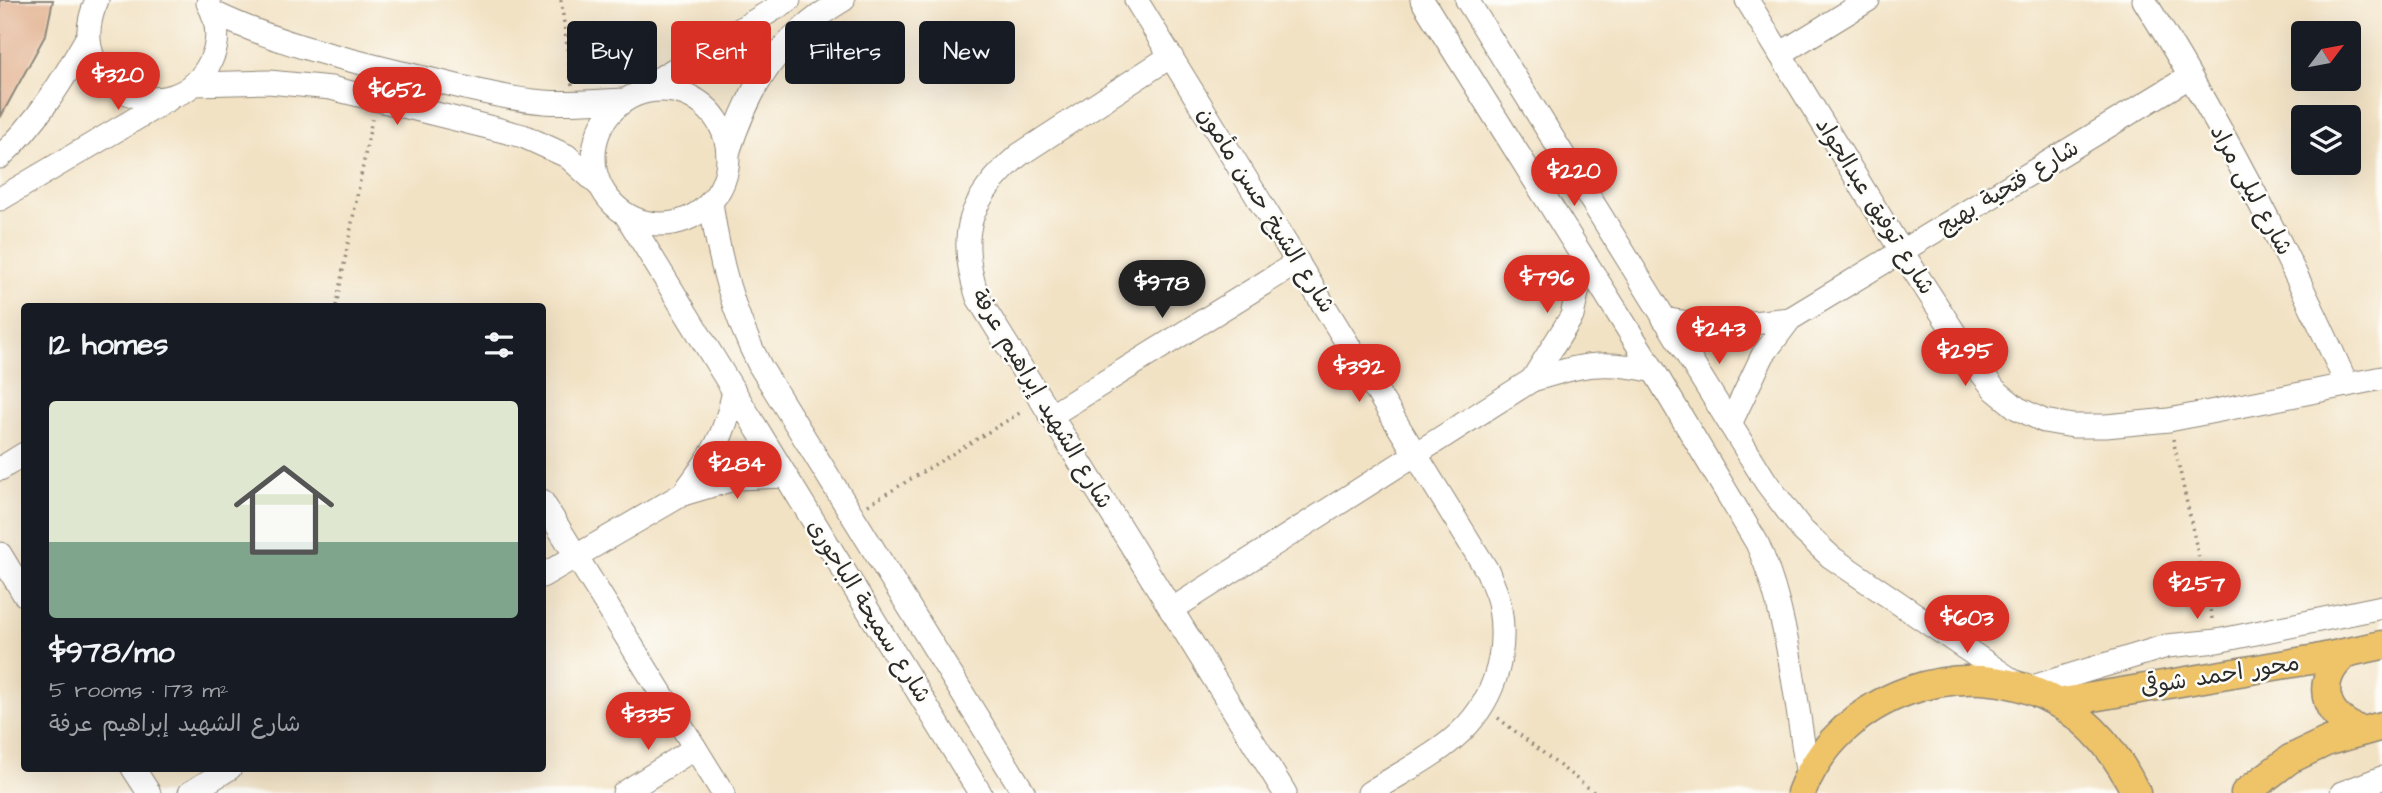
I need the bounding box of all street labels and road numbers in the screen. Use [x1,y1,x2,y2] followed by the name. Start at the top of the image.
[1189,101,1343,319] street label: شارع الشيخ حسن مأمون
[1807,111,1943,301] street label: شارع توفيق عبدالجواد
[2202,119,2300,261] street label: شارع ليلى مراد
[1931,132,2085,242] street label: شارع فتحية بهيج
[963,283,1120,516] street label: شارع الشهيد إبراهيم عرفة
[799,513,939,709] street label: شارع سميحة الباجورى
[2138,647,2302,703] street label: محور احمد شوقى

